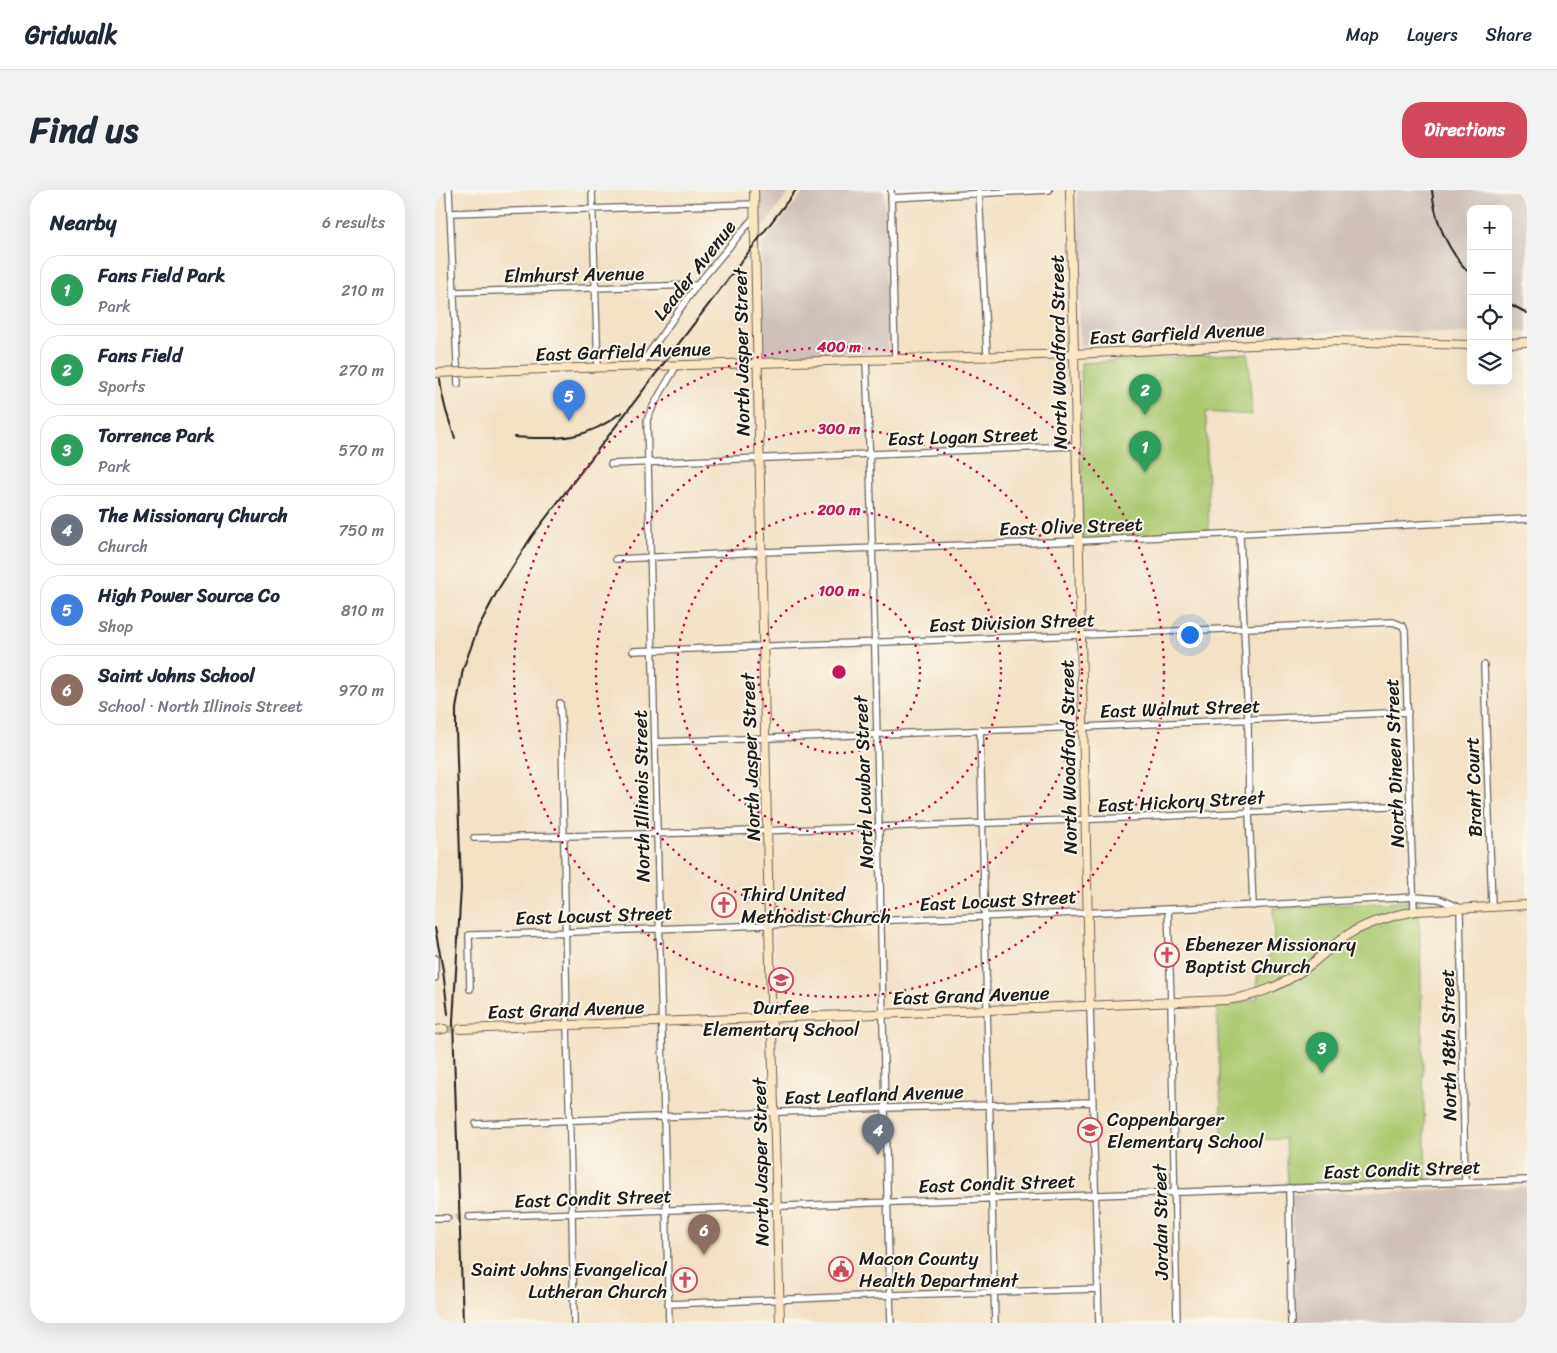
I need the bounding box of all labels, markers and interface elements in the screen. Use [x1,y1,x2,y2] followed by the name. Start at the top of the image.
[25,14,117,56] text: Gridwalk
[1346,19,1379,51] text: Map
[1407,19,1458,51] text: Layers
[1486,19,1532,51] text: Share
[30,99,138,161] text: Find us
[1402,102,1527,158] button: Directions
[50,204,116,242] text: Nearby
[1467,205,1512,385] map controls
[1467,205,1512,250] button: +
[322,208,385,237] text: 6 results
[644,213,745,328] street label: Leader Avenue
[1467,250,1512,295] button: −
[1040,255,1077,449] street label: North Woodford Street
[503,257,645,292] street label: Elmhurst Avenue
[98,259,225,292] text: Fans Field Park
[724,266,759,436] street label: North Jasper Street
[64,276,70,305] text: 1
[341,276,384,305] text: 210 m
[98,292,131,321] text: Park
[1467,295,1512,340] button: locate
[1089,312,1266,355] street label: East Garfield Avenue
[535,332,711,371] street label: East Garfield Avenue
[816,334,861,360] text: 400 m
[98,339,182,372] text: Fans Field
[1467,340,1512,385] button: layers
[62,356,72,385] text: 2
[339,356,384,385] text: 270 m
[98,372,145,401] text: Sports
[1129,374,1161,415] pin: 2
[553,380,585,421] pin: 5
[817,416,861,442] text: 300 m
[887,417,1039,456] street label: East Logan Street
[98,419,215,452] text: Torrence Park
[1129,431,1161,472] pin: 1
[63,436,71,465] text: 3
[339,436,384,465] text: 570 m
[98,452,131,481] text: Park
[816,497,861,523] text: 200 m
[98,499,288,532] text: The Missionary Church
[999,507,1143,545] street label: East Olive Street
[62,516,72,545] text: 4
[339,516,384,545] text: 750 m
[98,532,148,561] text: Church
[819,578,860,604] text: 100 m
[98,579,280,612] text: High Power Source Co
[62,596,72,625] text: 5
[341,596,384,625] text: 810 m
[928,603,1096,642] street label: East Division Street
[98,612,133,641] text: Shop
[1177,622,1203,648] your location
[98,659,255,692] text: Saint Johns School
[1050,660,1087,854] street label: North Woodford Street
[830,663,848,681] centre of rings
[731,671,770,842] street label: North Jasper Street
[62,676,72,705] text: 6
[338,676,384,705] text: 970 m
[1375,678,1414,848] street label: North Dineen Street
[1099,689,1261,728] street label: East Walnut Street
[98,692,303,721] text: School · North Illinois Street
[844,694,883,869] street label: North Lowbar Street
[624,710,659,882] street label: North Illinois Street
[1455,736,1492,838] street label: Brant Court
[1097,781,1267,822] street label: East Hickory Street
[741,878,891,933] place label: Third United Methodist Church
[919,880,1077,921] street label: East Locust Street
[711,892,737,918] church icon: Third United Methodist Church
[515,896,673,935] street label: East Locust Street
[1185,928,1356,983] place label: Ebenezer Missionary Baptist Church
[1154,942,1180,968] church icon: Ebenezer Missionary Baptist Church
[768,967,794,993] school or university icon: Durfee Elementary School
[1431,969,1466,1121] street label: North 18th Street
[892,976,1050,1015] street label: East Grand Avenue
[487,990,645,1029] street label: East Grand Avenue
[703,991,860,1046] place label: Durfee Elementary School
[1306,1032,1338,1073] pin: 3
[784,1075,965,1114] street label: East Leafland Avenue
[743,1076,778,1246] street label: North Jasper Street
[1107,1103,1264,1158] place label: Coppenbarger Elementary School
[862,1114,894,1155] pin: 4
[1077,1117,1103,1143] school or university icon: Coppenbarger Elementary School
[1323,1150,1481,1189] street label: East Condit Street
[1143,1162,1178,1281] street label: Jordan Street
[918,1164,1076,1203] street label: East Condit Street
[514,1179,672,1218] street label: East Condit Street
[688,1214,720,1255] pin: 6
[859,1242,1020,1297] place label: Macon County Health Department
[471,1253,668,1308] place label: Saint Johns Evangelical Lutheran Church
[828,1256,854,1282] public building icon: Macon County Health Department
[672,1267,698,1293] church icon: Saint Johns Evangelical Lutheran Church

